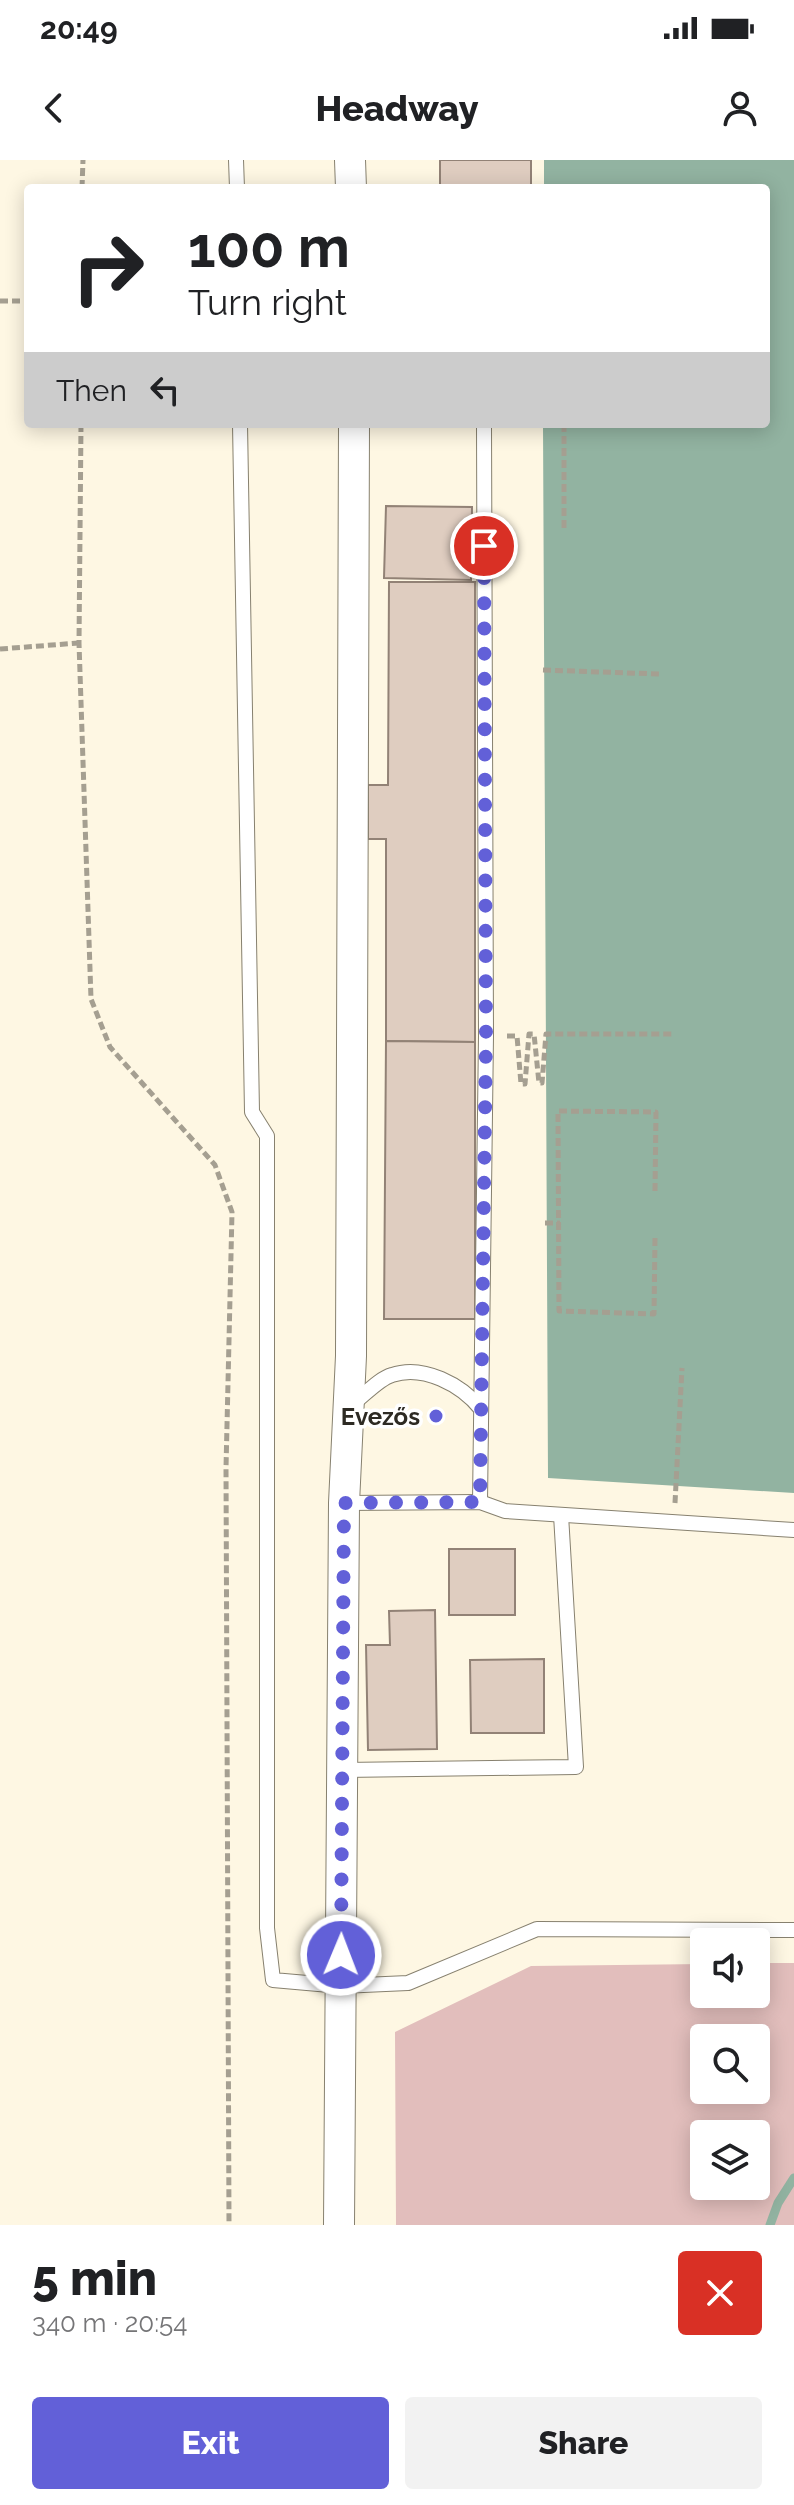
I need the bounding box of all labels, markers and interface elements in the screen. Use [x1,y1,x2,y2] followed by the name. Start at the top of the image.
[40,11,118,46] text: 20:49
[32,86,76,130] icon: back
[718,86,762,130] icon: person
[315,87,479,129] text: Headway
[188,214,350,280] text: 100 m
[56,216,160,320] icon: right
[188,281,347,323] text: Turn right
[143,368,187,412] icon: left
[56,373,127,408] text: Then
[450,512,518,580] pin
[462,524,506,568] icon: arrive
[341,1402,420,1431] place label: Evezős
[427,1407,445,1425] marker: Evezős
[299,1913,383,1997] position arrow
[690,1928,770,2200] map controls
[690,1928,770,2008] button: sound
[690,2024,770,2104] button: search
[690,2120,770,2200] button: layers
[32,2250,157,2306] text: 5 min
[678,2251,762,2335] button: close
[32,2308,187,2338] text: 340 m · 20:54
[32,2397,389,2489] button: Exit
[405,2397,762,2489] button: Share

